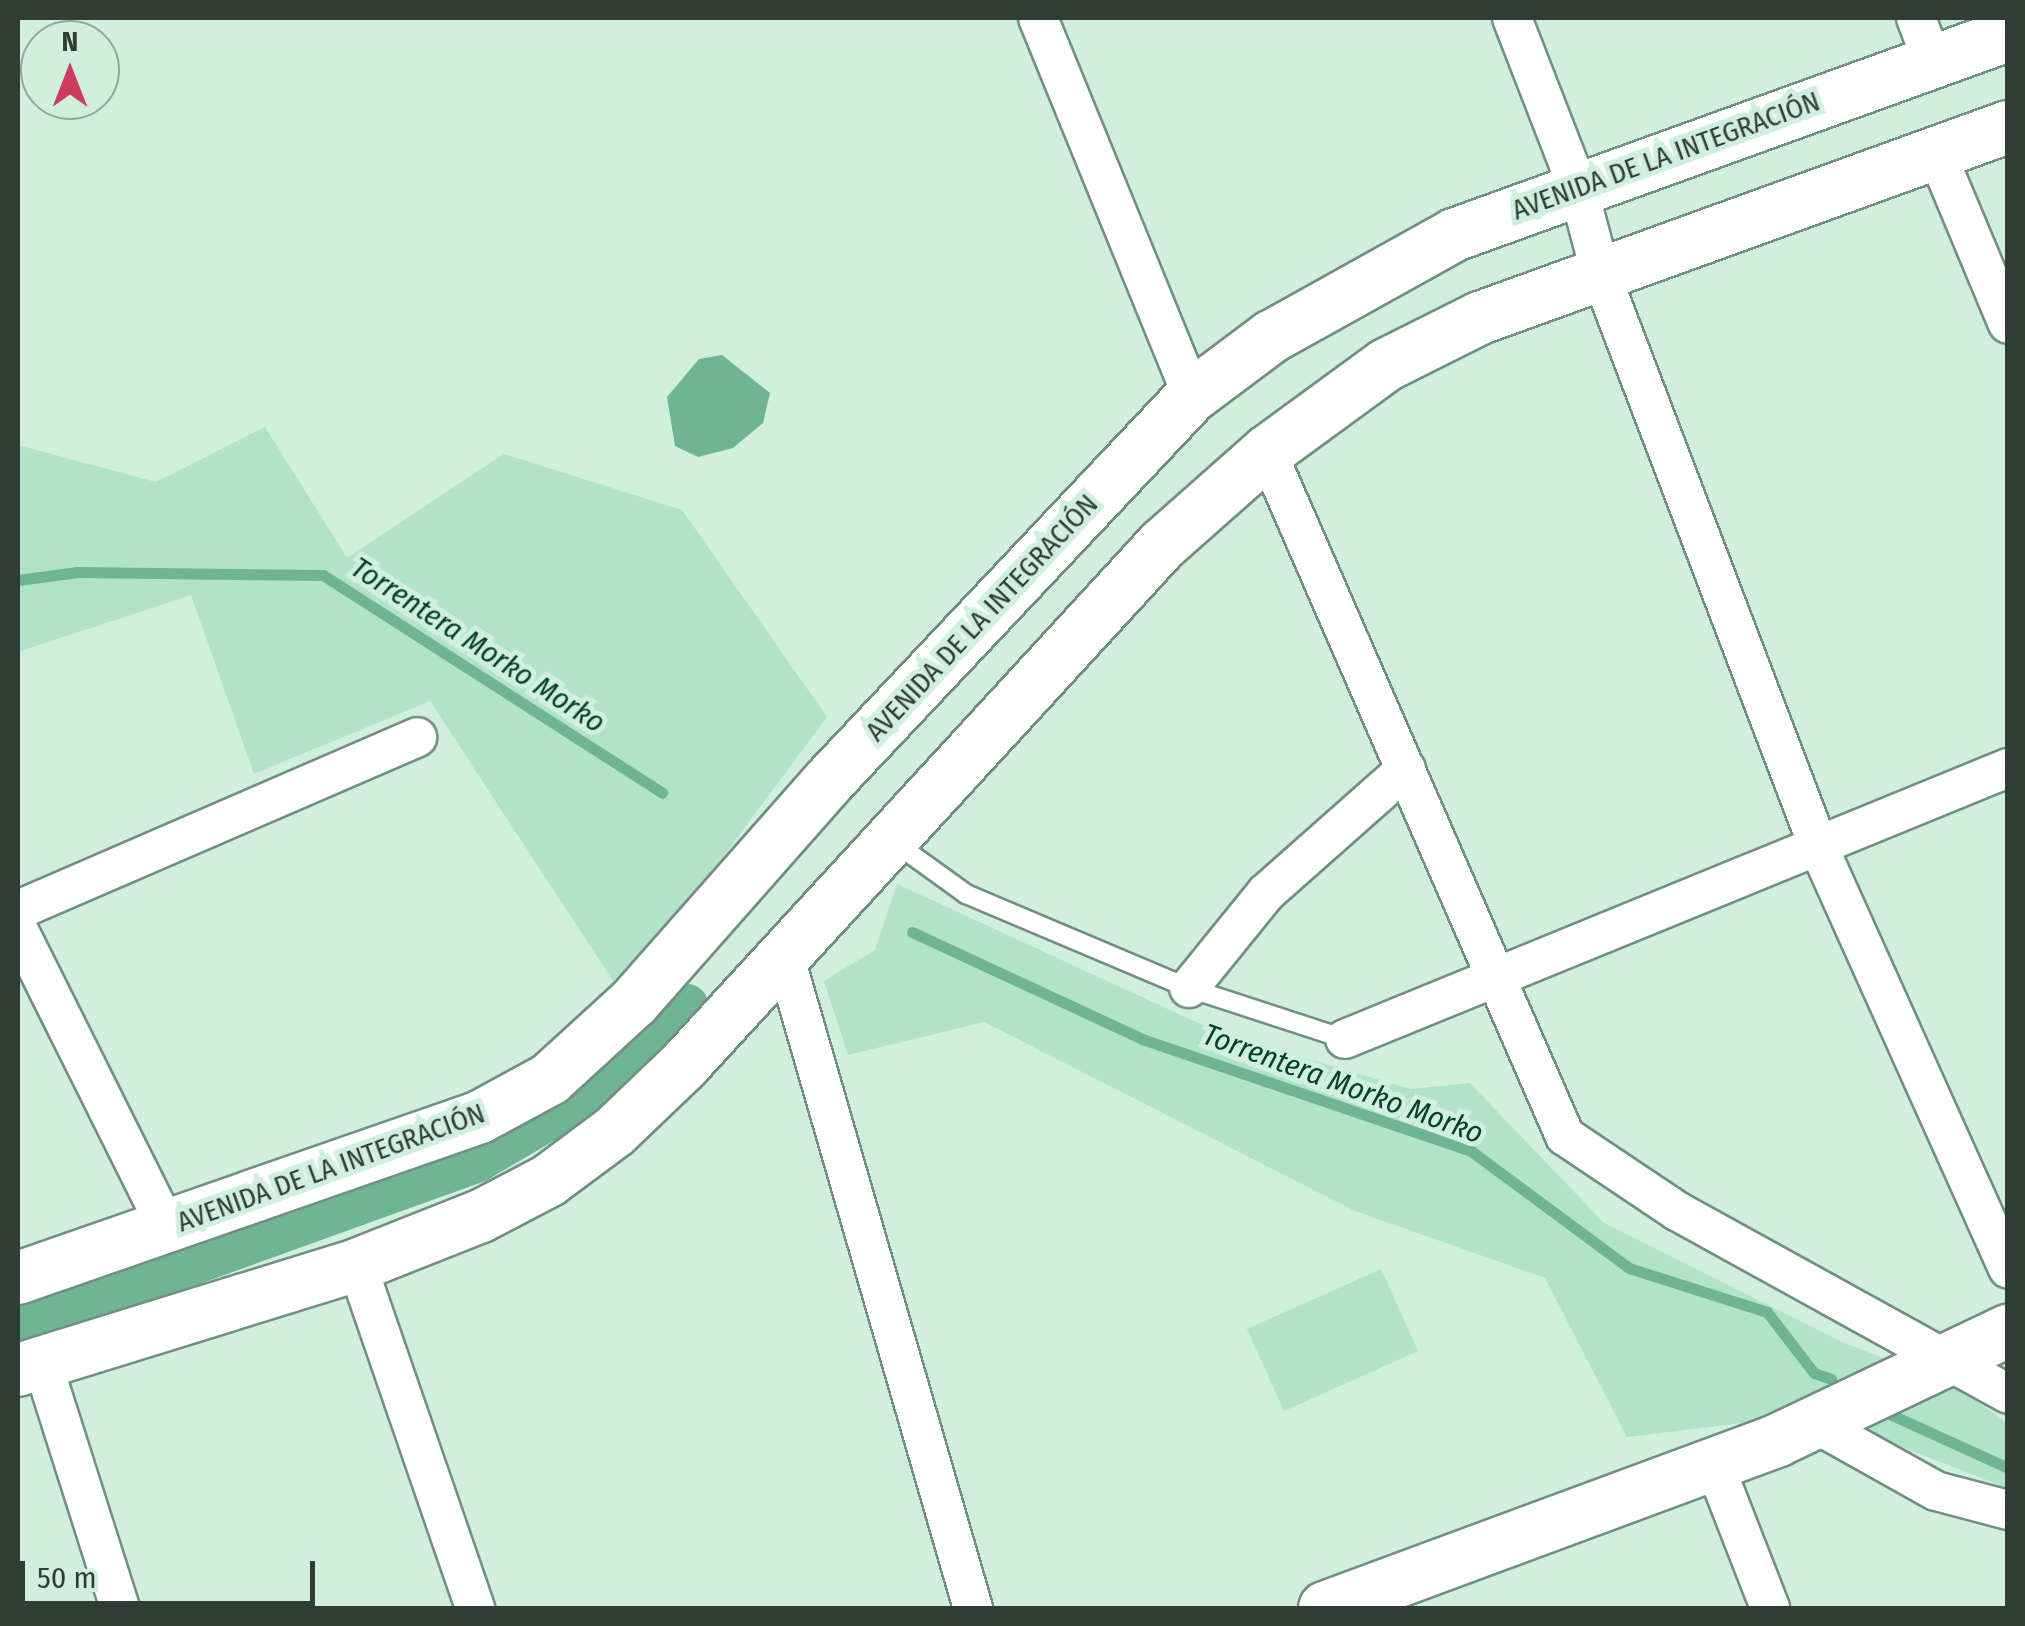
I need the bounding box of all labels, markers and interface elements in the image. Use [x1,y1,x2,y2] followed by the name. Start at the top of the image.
[20,20,120,120] north arrow
[62,25,78,58] text: N
[1508,85,1824,227] street label: AVENIDA DE LA INTEGRACIÓN
[859,488,1105,748] street label: AVENIDA DE LA INTEGRACIÓN
[344,549,612,741] water label: Torrentera Morko Morko
[1198,1017,1488,1151] water label: Torrentera Morko Morko
[173,1097,489,1239] street label: AVENIDA DE LA INTEGRACIÓN
[25,1541,320,1603] scale bar
[37,1560,97,1596] text: 50 m

